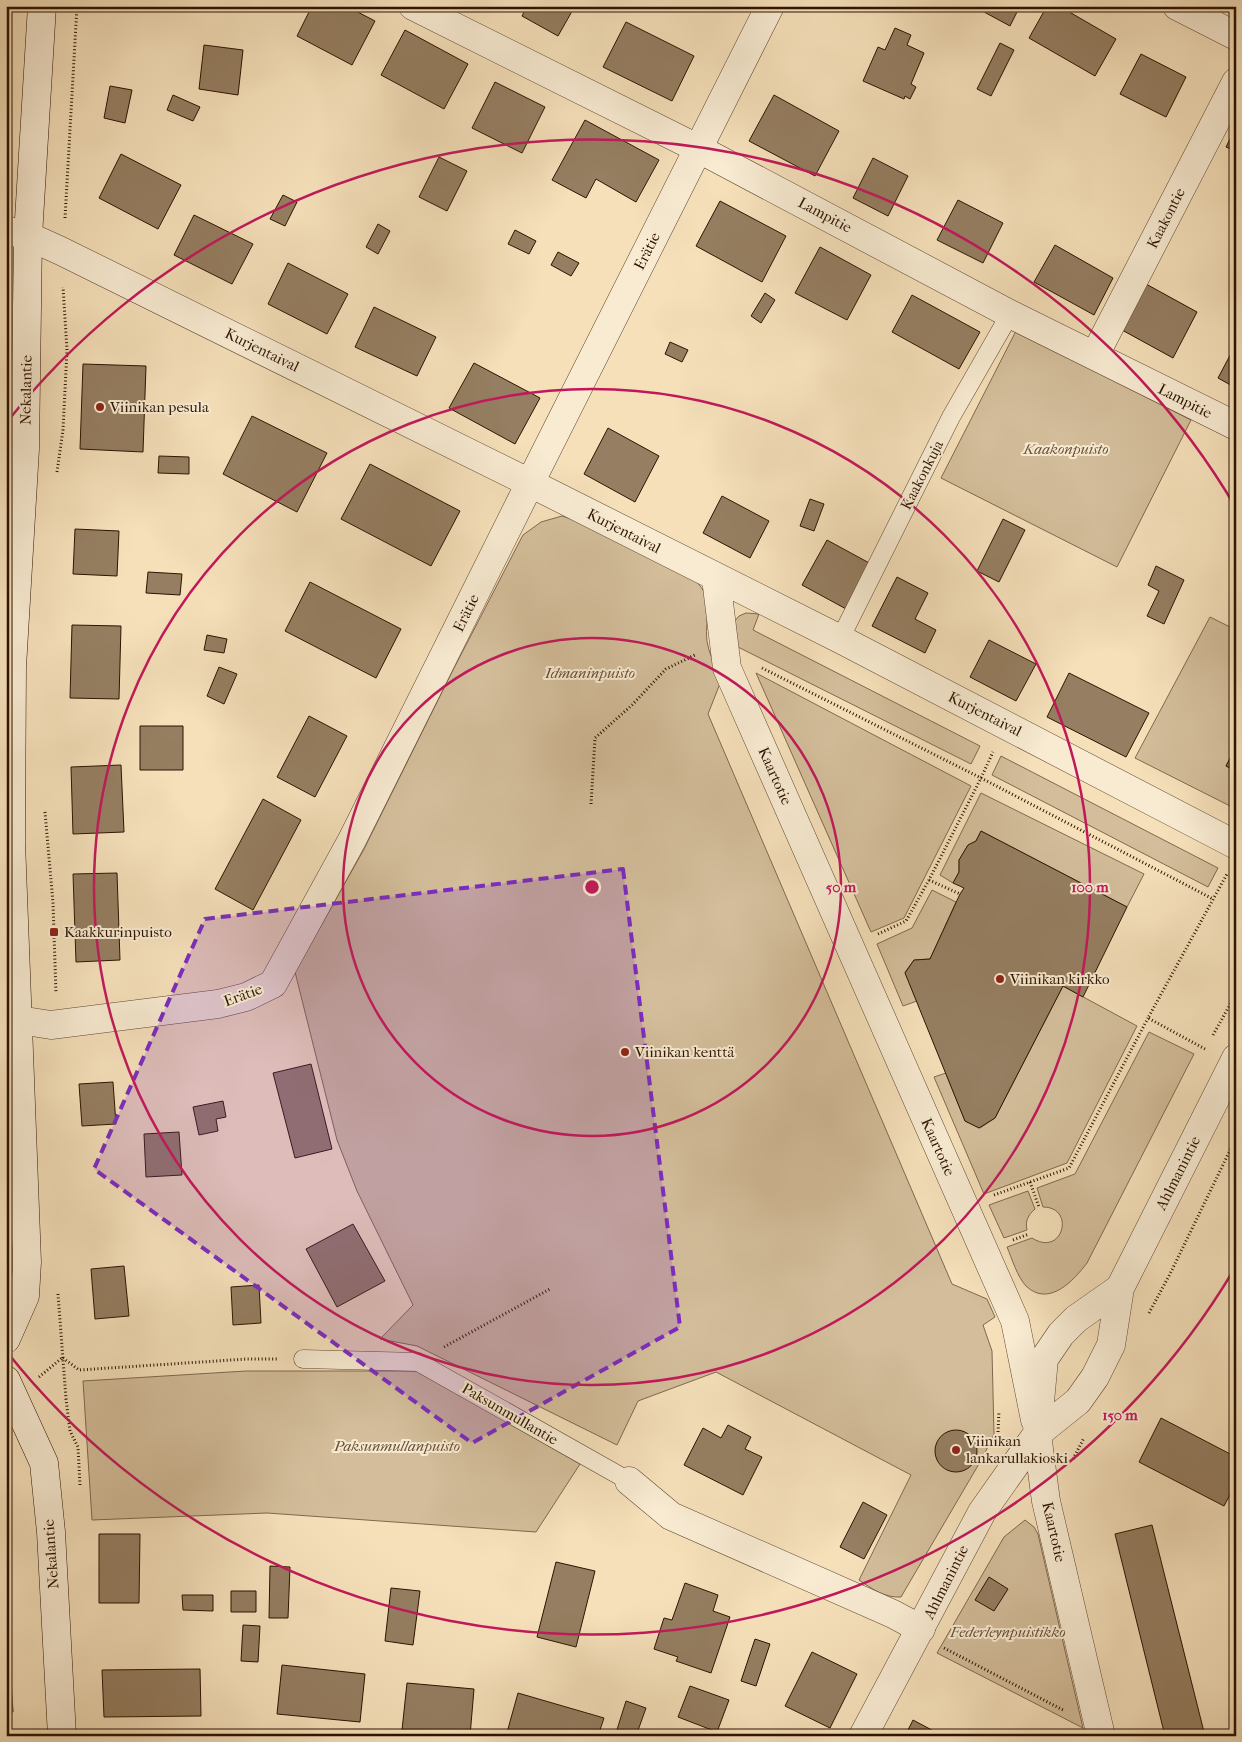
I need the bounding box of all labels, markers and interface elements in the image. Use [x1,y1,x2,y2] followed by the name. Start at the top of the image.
[1143,184,1189,251] street label: Kaakontie
[795,193,855,237] street label: Lampitie
[630,229,664,273] street label: Erätie
[222,324,302,376] street label: Kurjentaival
[16,354,36,425] street label: Nekalantie
[1155,380,1215,422] street label: Lampitie
[109,398,210,416] place label: Viinikan pesula
[94,401,106,413] marker: Viinikan pesula
[897,436,948,513] street label: Kaakonkuja
[1022,440,1109,458] park label: Kaakonpuisto
[584,505,664,557] street label: Kurjentaival
[449,591,483,635] street label: Erätie
[544,664,635,682] park label: Idmaninpuisto
[945,688,1025,740] street label: Kurjentaival
[754,744,796,808] street label: Kaartotie
[583,878,601,896] centre of rings
[826,878,857,896] text: 50 m
[1071,878,1109,896] text: 100 m
[64,923,172,941] place label: Kaakkurinpuisto
[48,926,60,938] marker: Kaakkurinpuisto
[1009,970,1110,988] place label: Viinikan kirkko
[994,973,1006,985] marker: Viinikan kirkko
[221,980,265,1010] street label: Erätie
[634,1043,735,1061] place label: Viinikan kenttä
[619,1046,631,1058] marker: Viinikan kenttä
[917,1115,959,1179] street label: Kaartotie
[1151,1133,1205,1214] street label: Ahlmanintie
[459,1379,562,1449] street label: Paksunmullantie
[1102,1406,1138,1424] text: 150 m
[965,1432,1068,1467] place label: Viinikan lankarullakioski
[333,1437,460,1455] park label: Paksunmullanpuisto
[950,1444,962,1456] marker: Viinikan lankarullakioski
[1038,1500,1070,1564] street label: Kaartotie
[40,1518,62,1589] street label: Nekalantie
[919,1542,973,1623] street label: Ahlmanintie
[949,1623,1066,1641] park label: Federleynpuistikko

